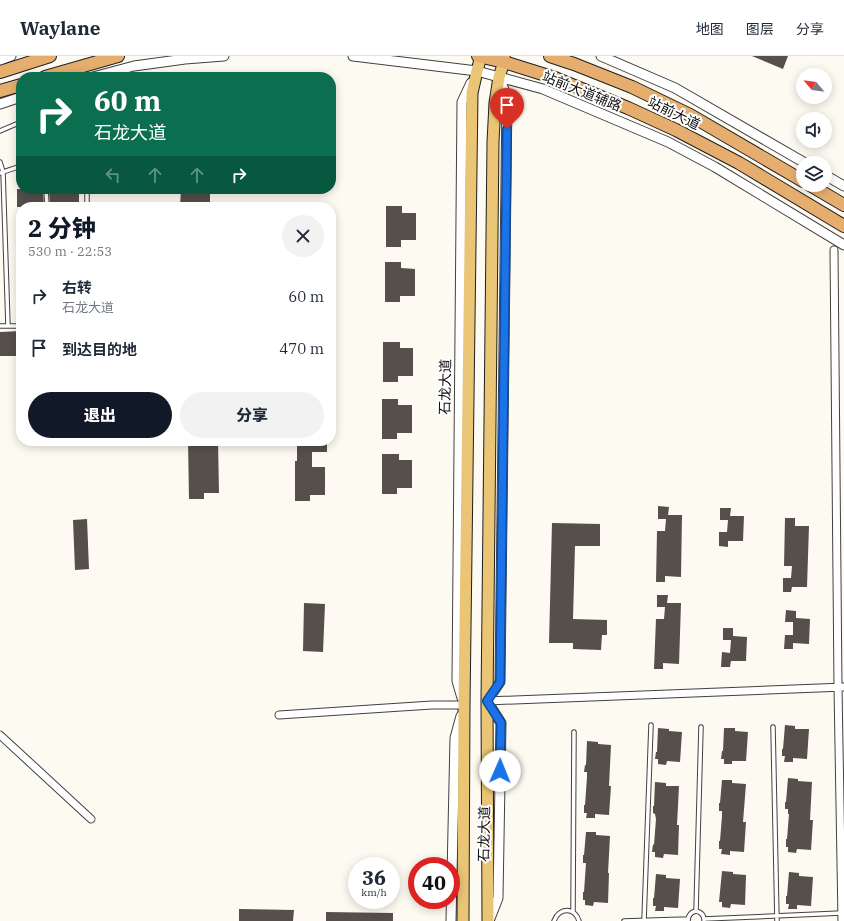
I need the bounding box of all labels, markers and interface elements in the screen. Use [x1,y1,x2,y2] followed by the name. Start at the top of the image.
[20,16,101,40] text: Waylane
[696,20,724,38] text: 地图
[746,20,774,38] text: 图层
[796,20,824,38] text: 分享
[540,67,624,115] street label: 站前大道辅路
[796,68,832,104] north arrow
[796,68,832,192] map controls
[94,82,161,119] text: 60 m
[28,88,80,140] icon: right
[490,88,524,129] pin
[645,93,703,133] street label: 站前大道
[496,94,518,116] icon: arrive
[796,112,832,148] button: sound
[94,121,166,144] text: 石龙大道
[796,156,832,192] button: layers
[102,164,124,186] icon: left
[144,164,166,186] icon: ahead
[186,164,208,186] icon: ahead
[228,164,250,186] icon: right
[28,212,96,244] text: 2 分钟
[282,215,324,257] button: close
[28,243,112,260] text: 530 m · 22:53
[62,278,92,297] text: 右转
[28,285,50,307] icon: right
[288,287,324,306] text: 60 m
[62,299,114,316] text: 石龙大道
[28,337,50,359] icon: arrive
[279,339,324,358] text: 470 m
[62,340,137,359] text: 到达目的地
[436,359,454,415] street label: 石龙大道
[28,392,172,438] button: 退出
[180,392,324,438] button: 分享
[479,750,521,792] position arrow
[475,806,493,862] street label: 石龙大道
[408,857,460,909] speed limit sign: 40
[362,864,386,891] text: 36
[361,886,387,899] text: km/h

